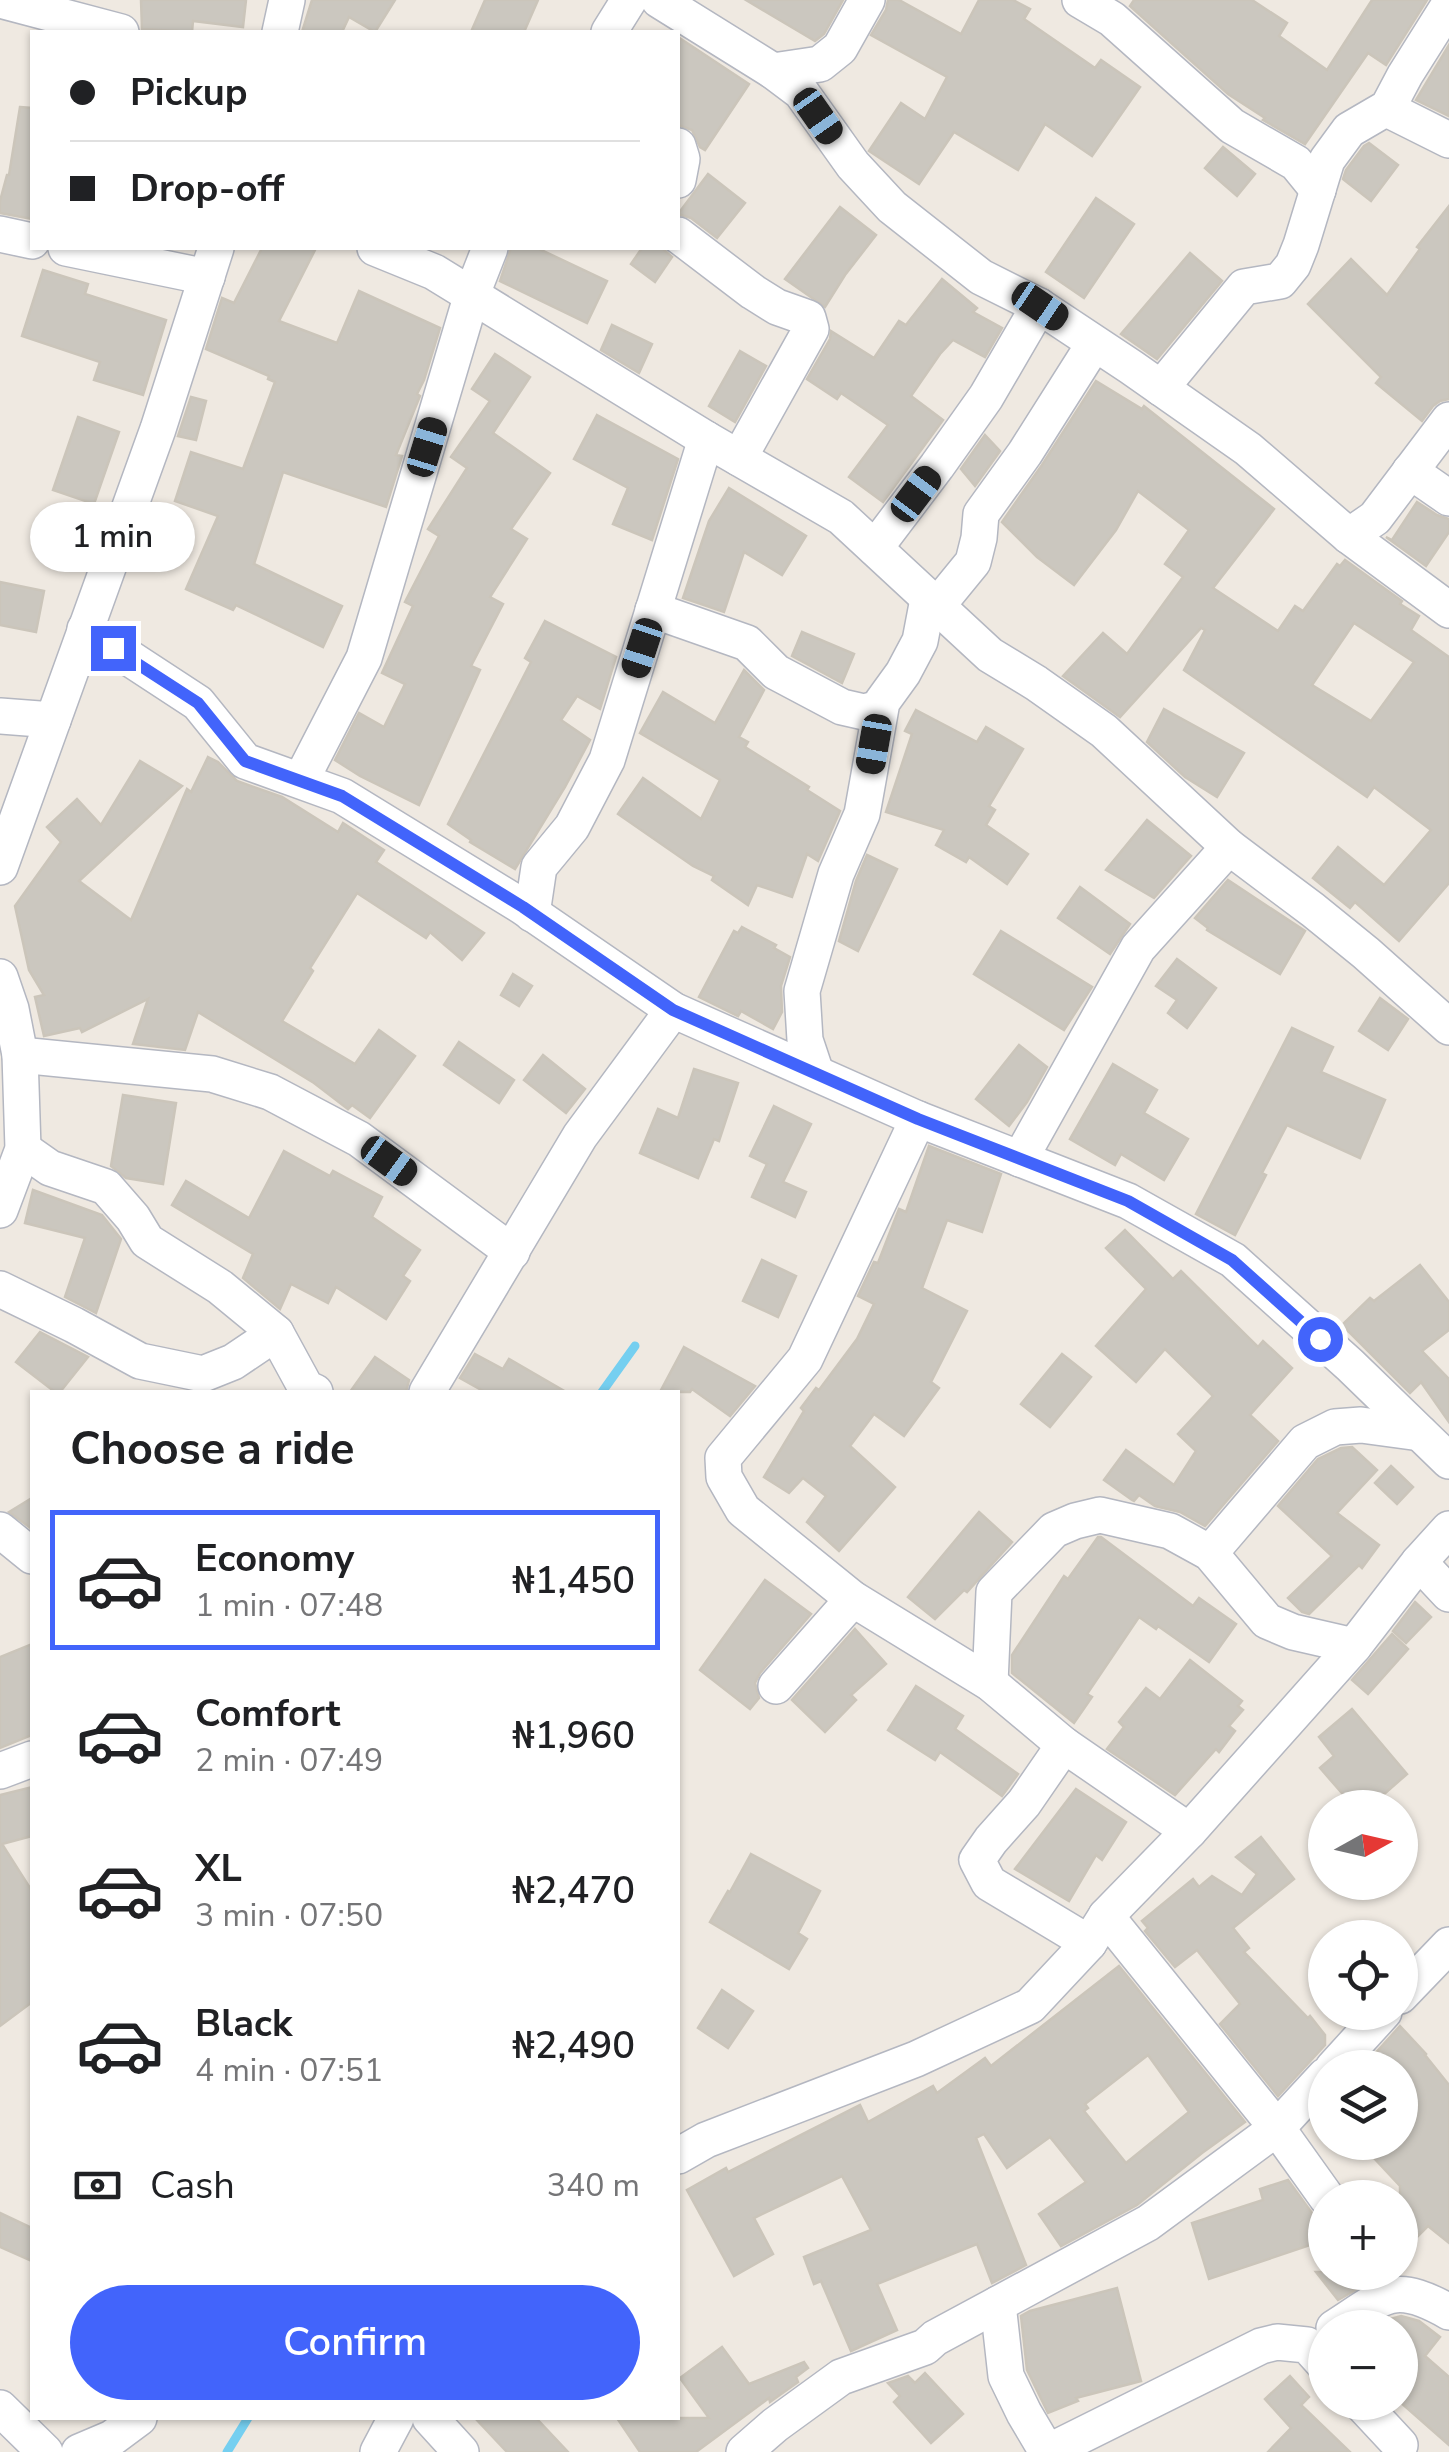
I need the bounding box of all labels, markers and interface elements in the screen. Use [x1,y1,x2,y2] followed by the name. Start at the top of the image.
[130,67,248,118] text: Pickup
[789,83,847,149] car
[130,163,284,214] text: Drop-off
[1007,277,1073,335] car
[404,414,450,480] car
[886,461,946,527] car
[31,503,196,573] callout: 1 min
[72,515,153,558] text: 1 min
[618,615,666,681] car
[91,626,136,671] route end
[854,712,894,776] car
[356,1131,422,1191] car
[1298,1317,1343,1362] route start
[70,1419,355,1480] text: Choose a ride
[195,1533,354,1584] text: Economy
[75,1535,165,1625] icon: car
[512,1555,635,1606] text: ₦1,450
[195,1584,383,1627] text: 1 min · 07:48
[195,1688,340,1739] text: Comfort
[75,1690,165,1780] icon: car
[512,1710,635,1761] text: ₦1,960
[195,1739,383,1782] text: 2 min · 07:49
[1308,1790,1418,1900] north arrow
[1308,1790,1418,2420] map controls
[195,1843,242,1894] text: XL
[75,1845,165,1935] icon: car
[512,1865,635,1916] text: ₦2,470
[195,1894,383,1937] text: 3 min · 07:50
[1308,1920,1418,2030] button: locate
[195,1998,292,2049] text: Black
[75,2000,165,2090] icon: car
[512,2020,635,2071] text: ₦2,490
[195,2049,383,2092] text: 4 min · 07:51
[1308,2050,1418,2160] button: layers
[70,2158,125,2213] icon: cash
[150,2160,235,2211] text: Cash
[547,2164,640,2207] text: 340 m
[1308,2180,1418,2290] button: +
[70,2285,640,2400] button: Confirm
[1308,2310,1418,2420] button: −

